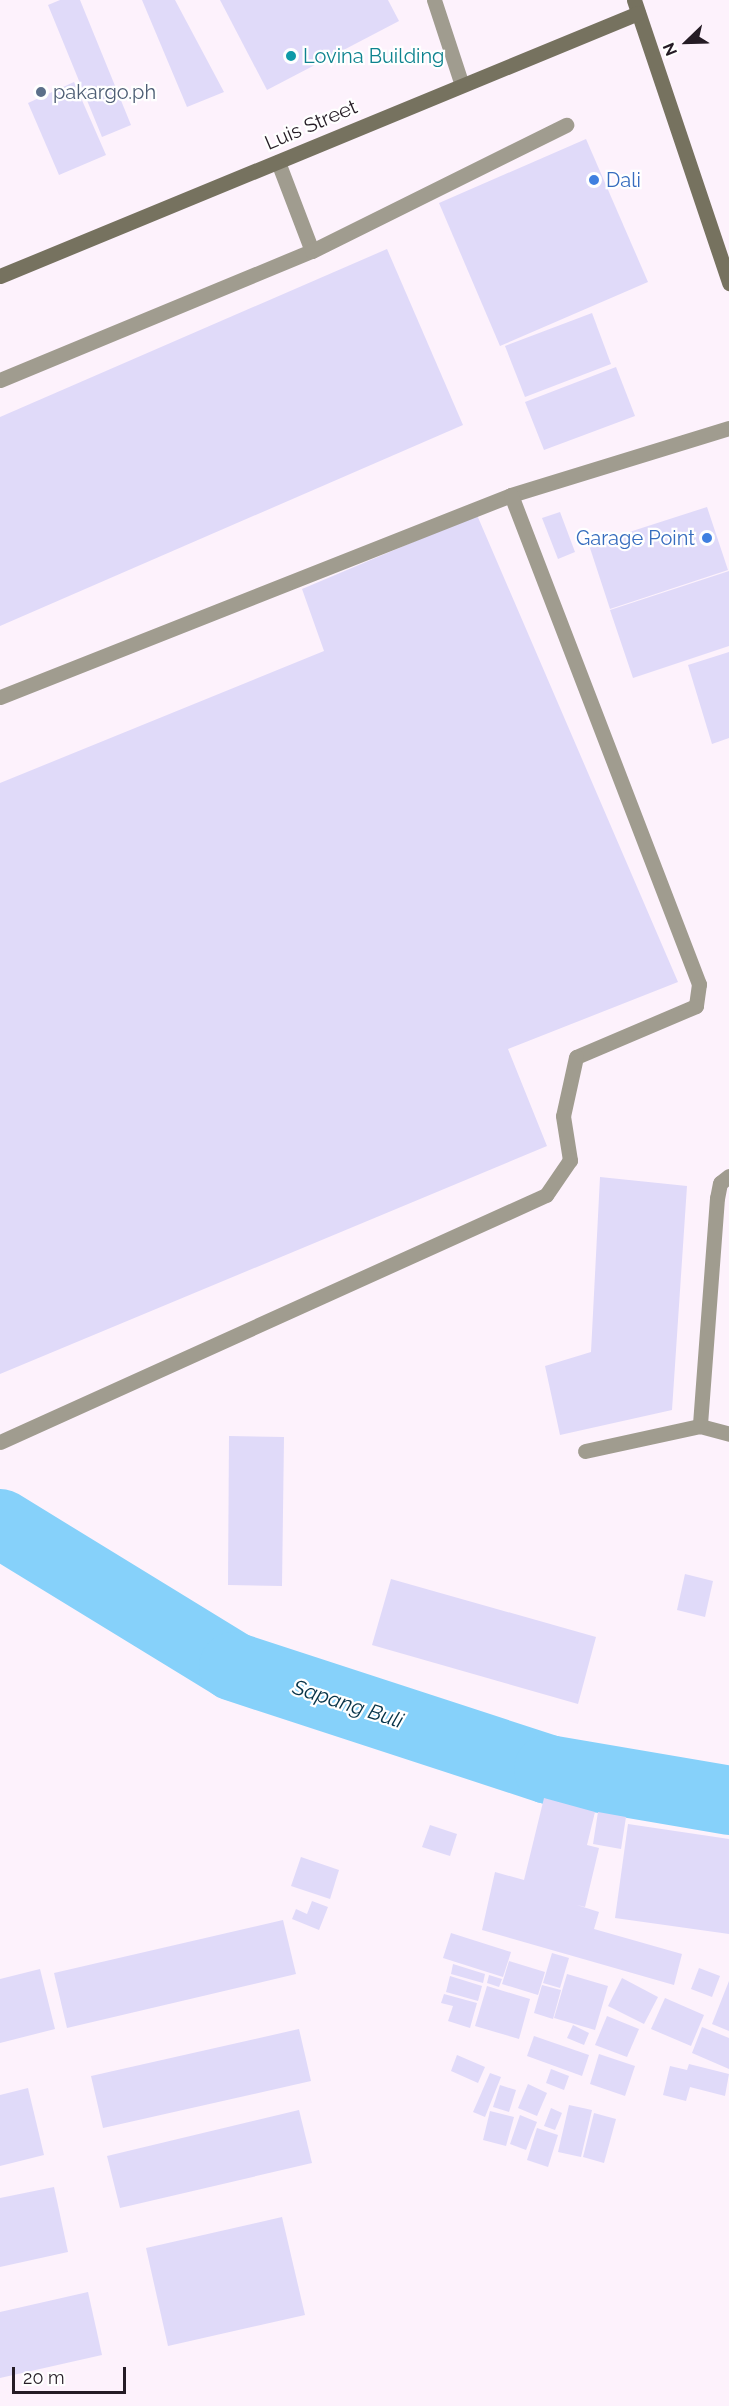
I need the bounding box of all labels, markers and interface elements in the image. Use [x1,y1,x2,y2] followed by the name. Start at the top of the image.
[657,12,717,72] north arrow
[659,40,681,59] text: N
[303,44,444,68] place label: Lovina Building
[284,49,298,63] marker: Lovina Building
[53,80,156,104] place label: pakargo.ph
[34,85,48,99] marker: pakargo.ph
[261,95,361,155] street label: Luis Street
[606,168,641,192] place label: Dali
[587,173,601,187] marker: Dali
[576,526,695,550] place label: Garage Point
[700,531,714,545] marker: Garage Point
[290,1674,406,1734] water label: Sapang Buli
[15,2355,129,2393] scale bar
[23,2367,65,2388] text: 20 m

